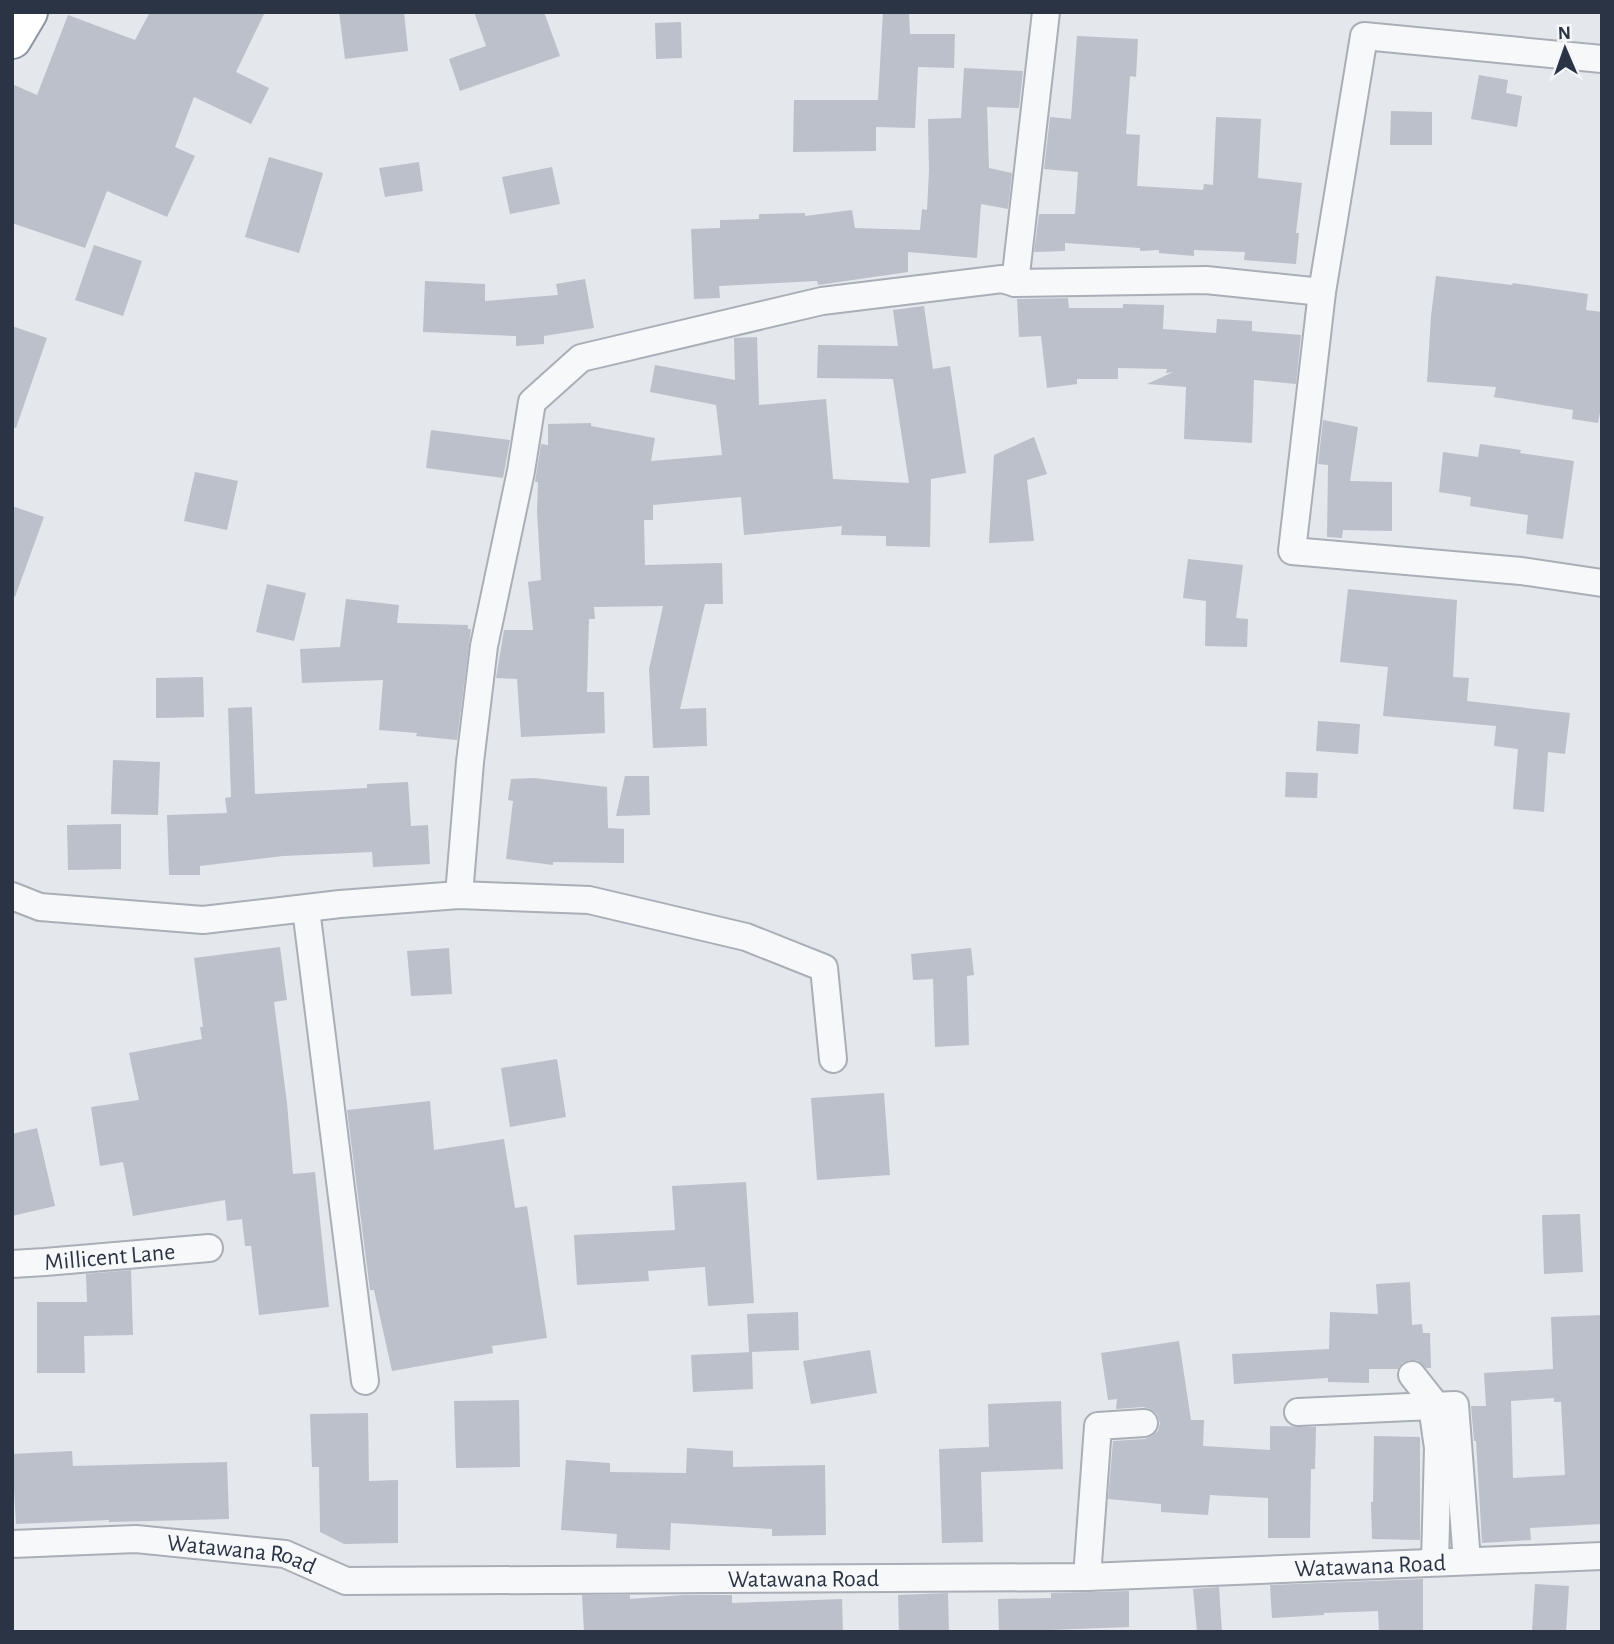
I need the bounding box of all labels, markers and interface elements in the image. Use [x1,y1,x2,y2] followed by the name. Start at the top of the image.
[1530,14,1600,84] north arrow
[1558,24,1571,43] text: N
[43,1240,176,1275] street label: Millicent Lane
[166,1531,320,1579] street label: Watawana Road
[1294,1551,1446,1582] street label: Watawana Road
[728,1567,879,1592] street label: Watawana Road

